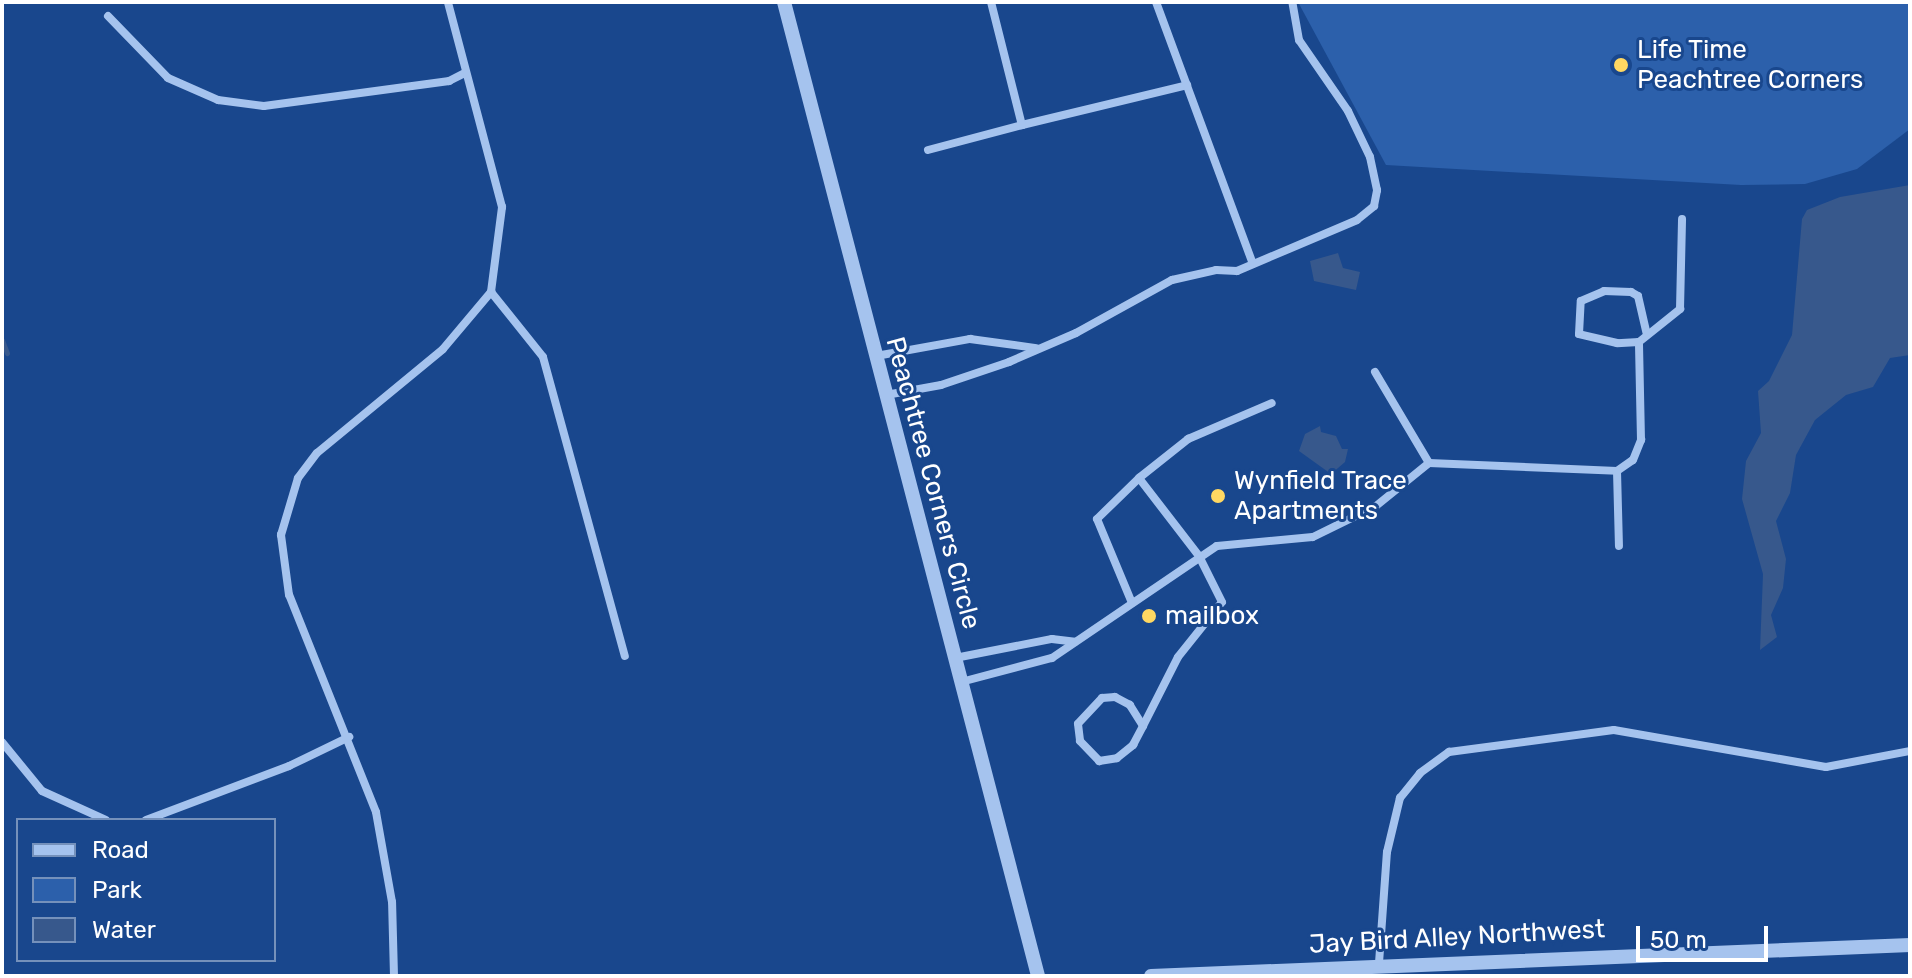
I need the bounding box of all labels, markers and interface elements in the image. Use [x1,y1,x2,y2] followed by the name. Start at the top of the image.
[1637,34,1863,96] place label: Life Time Peachtree Corners
[1612,56,1630,74] marker: Life Time Peachtree Corners
[879,334,987,632] street label: Peachtree Corners Circle
[1234,465,1408,526] place label: Wynfield Trace Apartments
[1209,487,1227,505] marker: Wynfield Trace Apartments
[1165,600,1259,632] place label: mailbox
[1140,607,1158,625] marker: mailbox
[16,818,276,962] legend
[92,836,149,864] text: Road
[92,876,142,904] text: Park
[1640,910,1772,960] scale bar
[1307,914,1607,960] street label: Jay Bird Alley Northwest
[92,916,156,944] text: Water
[1650,926,1707,954] text: 50 m

